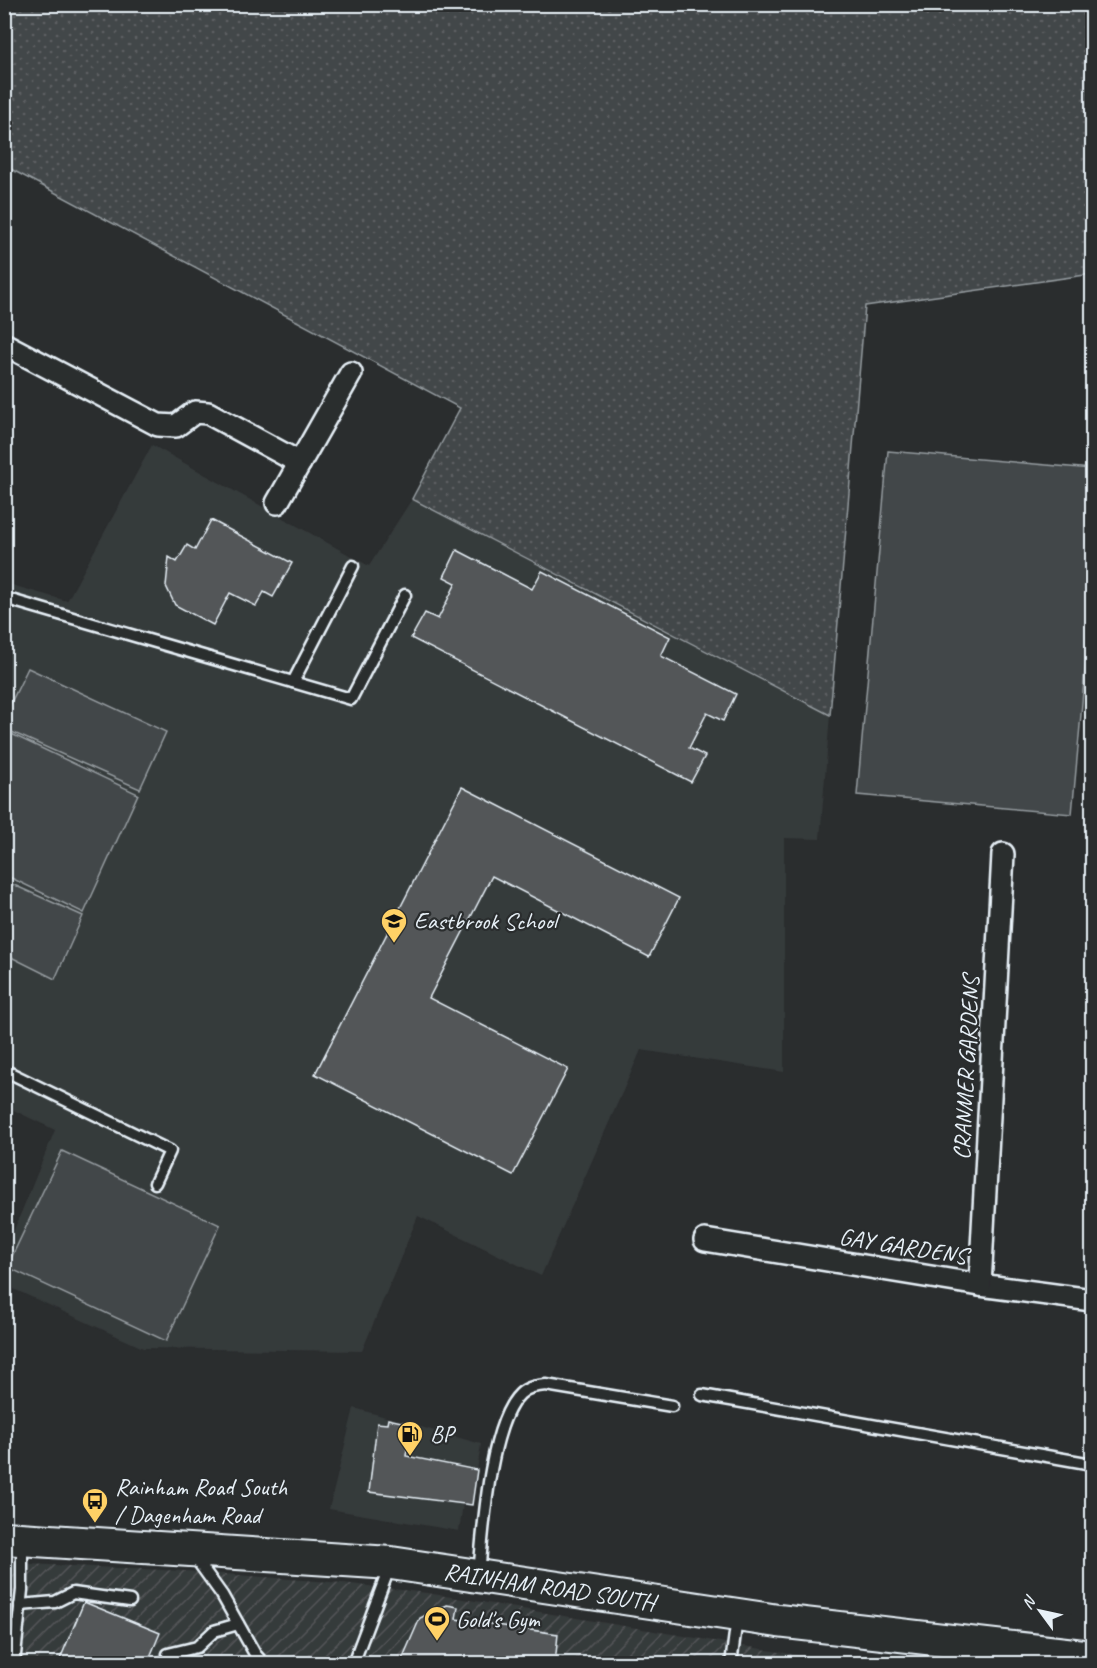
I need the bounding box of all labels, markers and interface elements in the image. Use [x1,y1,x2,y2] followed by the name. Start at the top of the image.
[379,906,409,944] school or university icon: Eastbrook School
[414,906,561,936] place label: Eastbrook School
[946,971,986,1161] street label: CRANMER GARDENS
[837,1221,973,1272] street label: GAY GARDENS
[395,1419,425,1457] fuel station icon: BP
[430,1419,456,1449] place label: BP
[115,1472,288,1530] place label: Rainham Road South / Dagenham Road
[80,1486,110,1524] bus stop icon: Rainham Road South / Dagenham Road
[442,1556,661,1618] street label: RAINHAM ROAD SOUTH
[1010,1581,1070,1641] north arrow
[1017,1591,1041,1613] text: N
[422,1604,452,1642] sports icon: Gold's Gym
[456,1604,540,1634] place label: Gold's Gym

